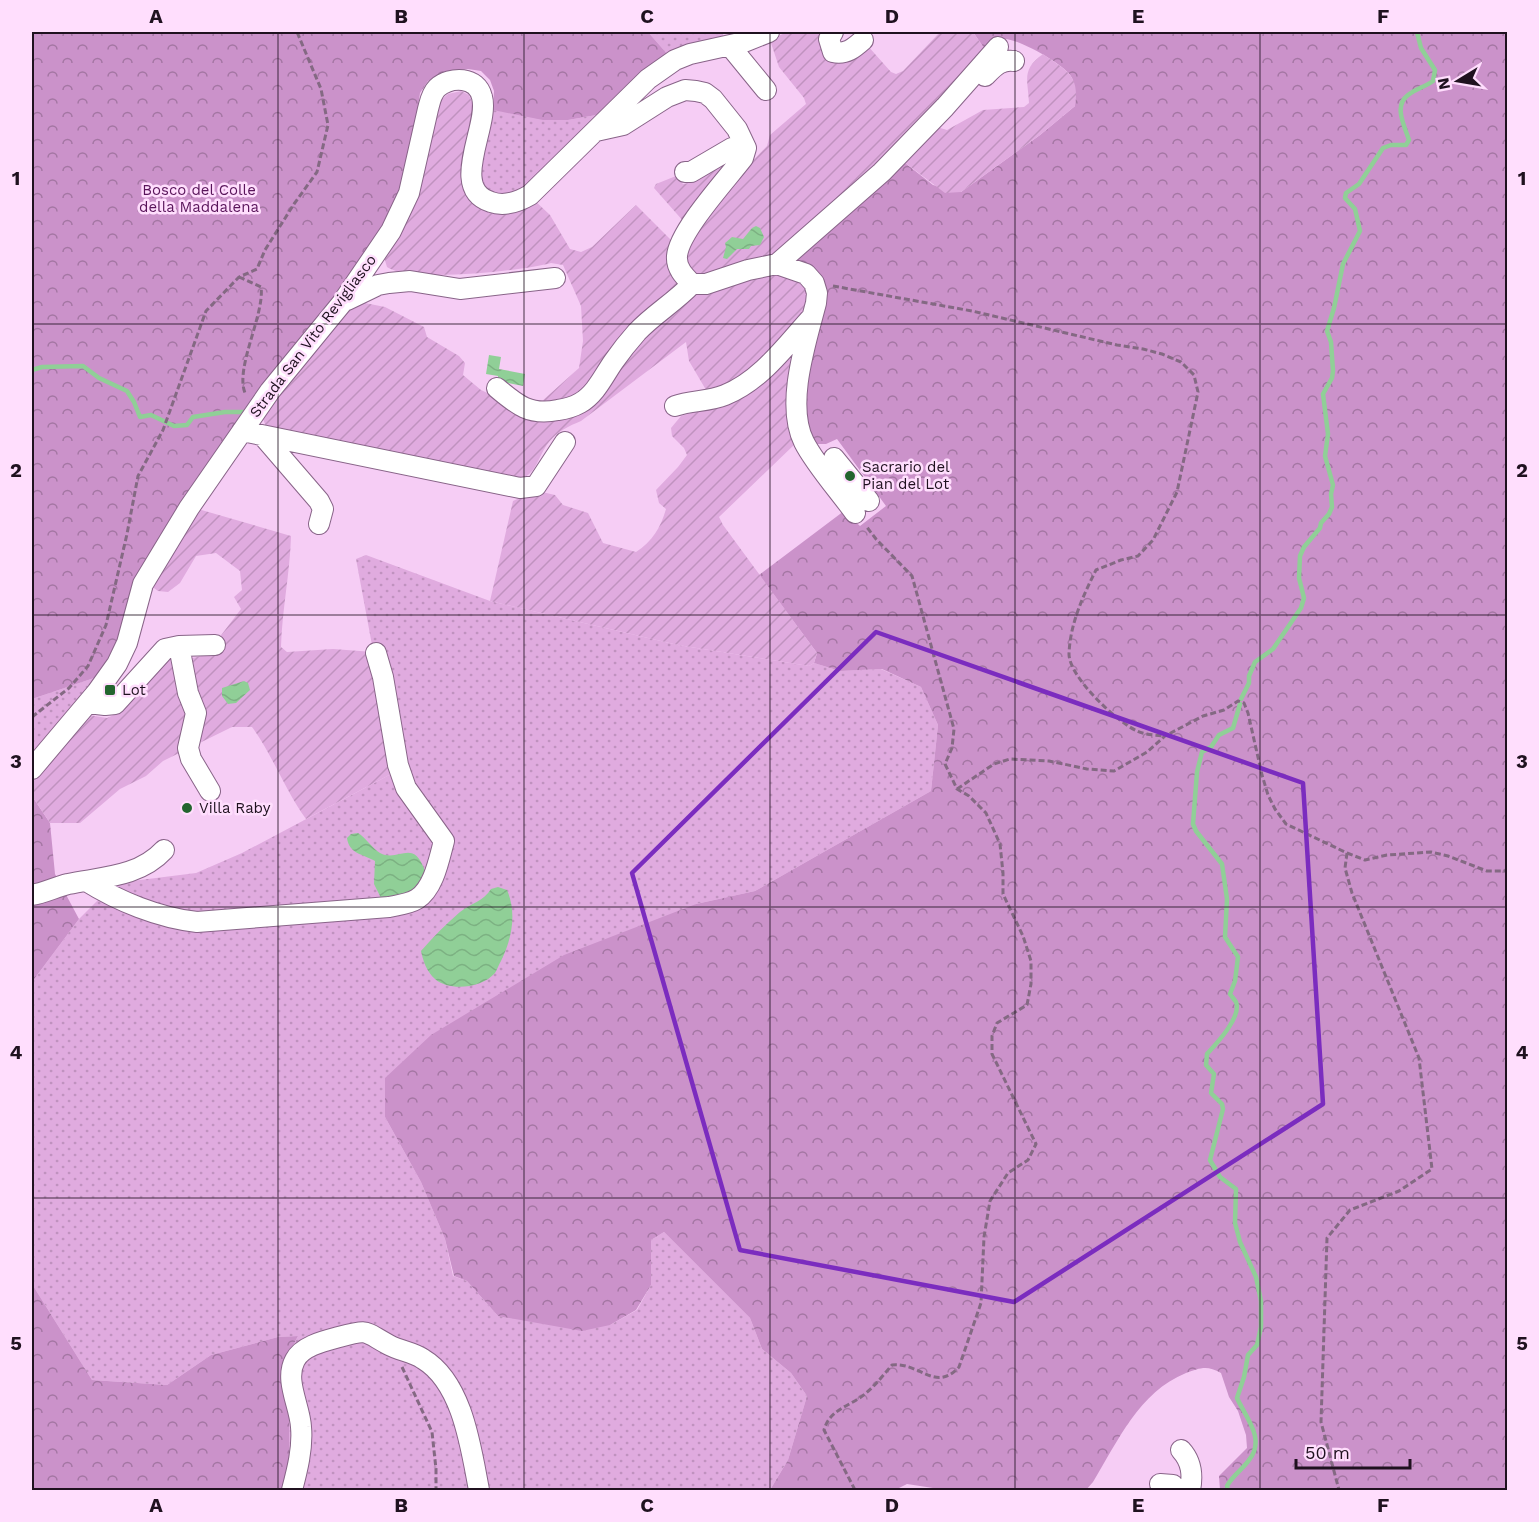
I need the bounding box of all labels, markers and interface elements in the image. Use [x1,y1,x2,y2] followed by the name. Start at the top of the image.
[149,4,163,28] text: A
[394,4,408,28] text: B
[640,4,654,28] text: C
[885,4,899,28] text: D
[1132,4,1144,28] text: E
[1377,4,1389,28] text: F
[1428,51,1488,111] north arrow
[1433,76,1454,91] text: N
[12,166,20,190] text: 1
[1518,166,1526,190] text: 1
[139,181,260,216] park label: Bosco del Colle della Maddalena
[246,251,380,421] street label: Strada San Vito Revigliasco
[10,458,22,482] text: 2
[862,458,950,493] place label: Sacrario del Pian del Lot
[1516,458,1528,482] text: 2
[843,469,857,483] marker: Sacrario del Pian del Lot
[122,681,147,699] place label: Lot
[103,683,117,697] marker: Lot
[10,749,22,773] text: 3
[1516,749,1528,773] text: 3
[199,799,271,817] place label: Villa Raby
[180,801,194,815] marker: Villa Raby
[10,1040,23,1064] text: 4
[1516,1040,1529,1064] text: 4
[10,1331,22,1355] text: 5
[1516,1331,1528,1355] text: 5
[1296,1432,1410,1470] scale bar
[1305,1442,1350,1463] text: 50 m
[149,1493,163,1517] text: A
[394,1493,408,1517] text: B
[640,1493,654,1517] text: C
[885,1493,899,1517] text: D
[1132,1493,1144,1517] text: E
[1377,1493,1389,1517] text: F

